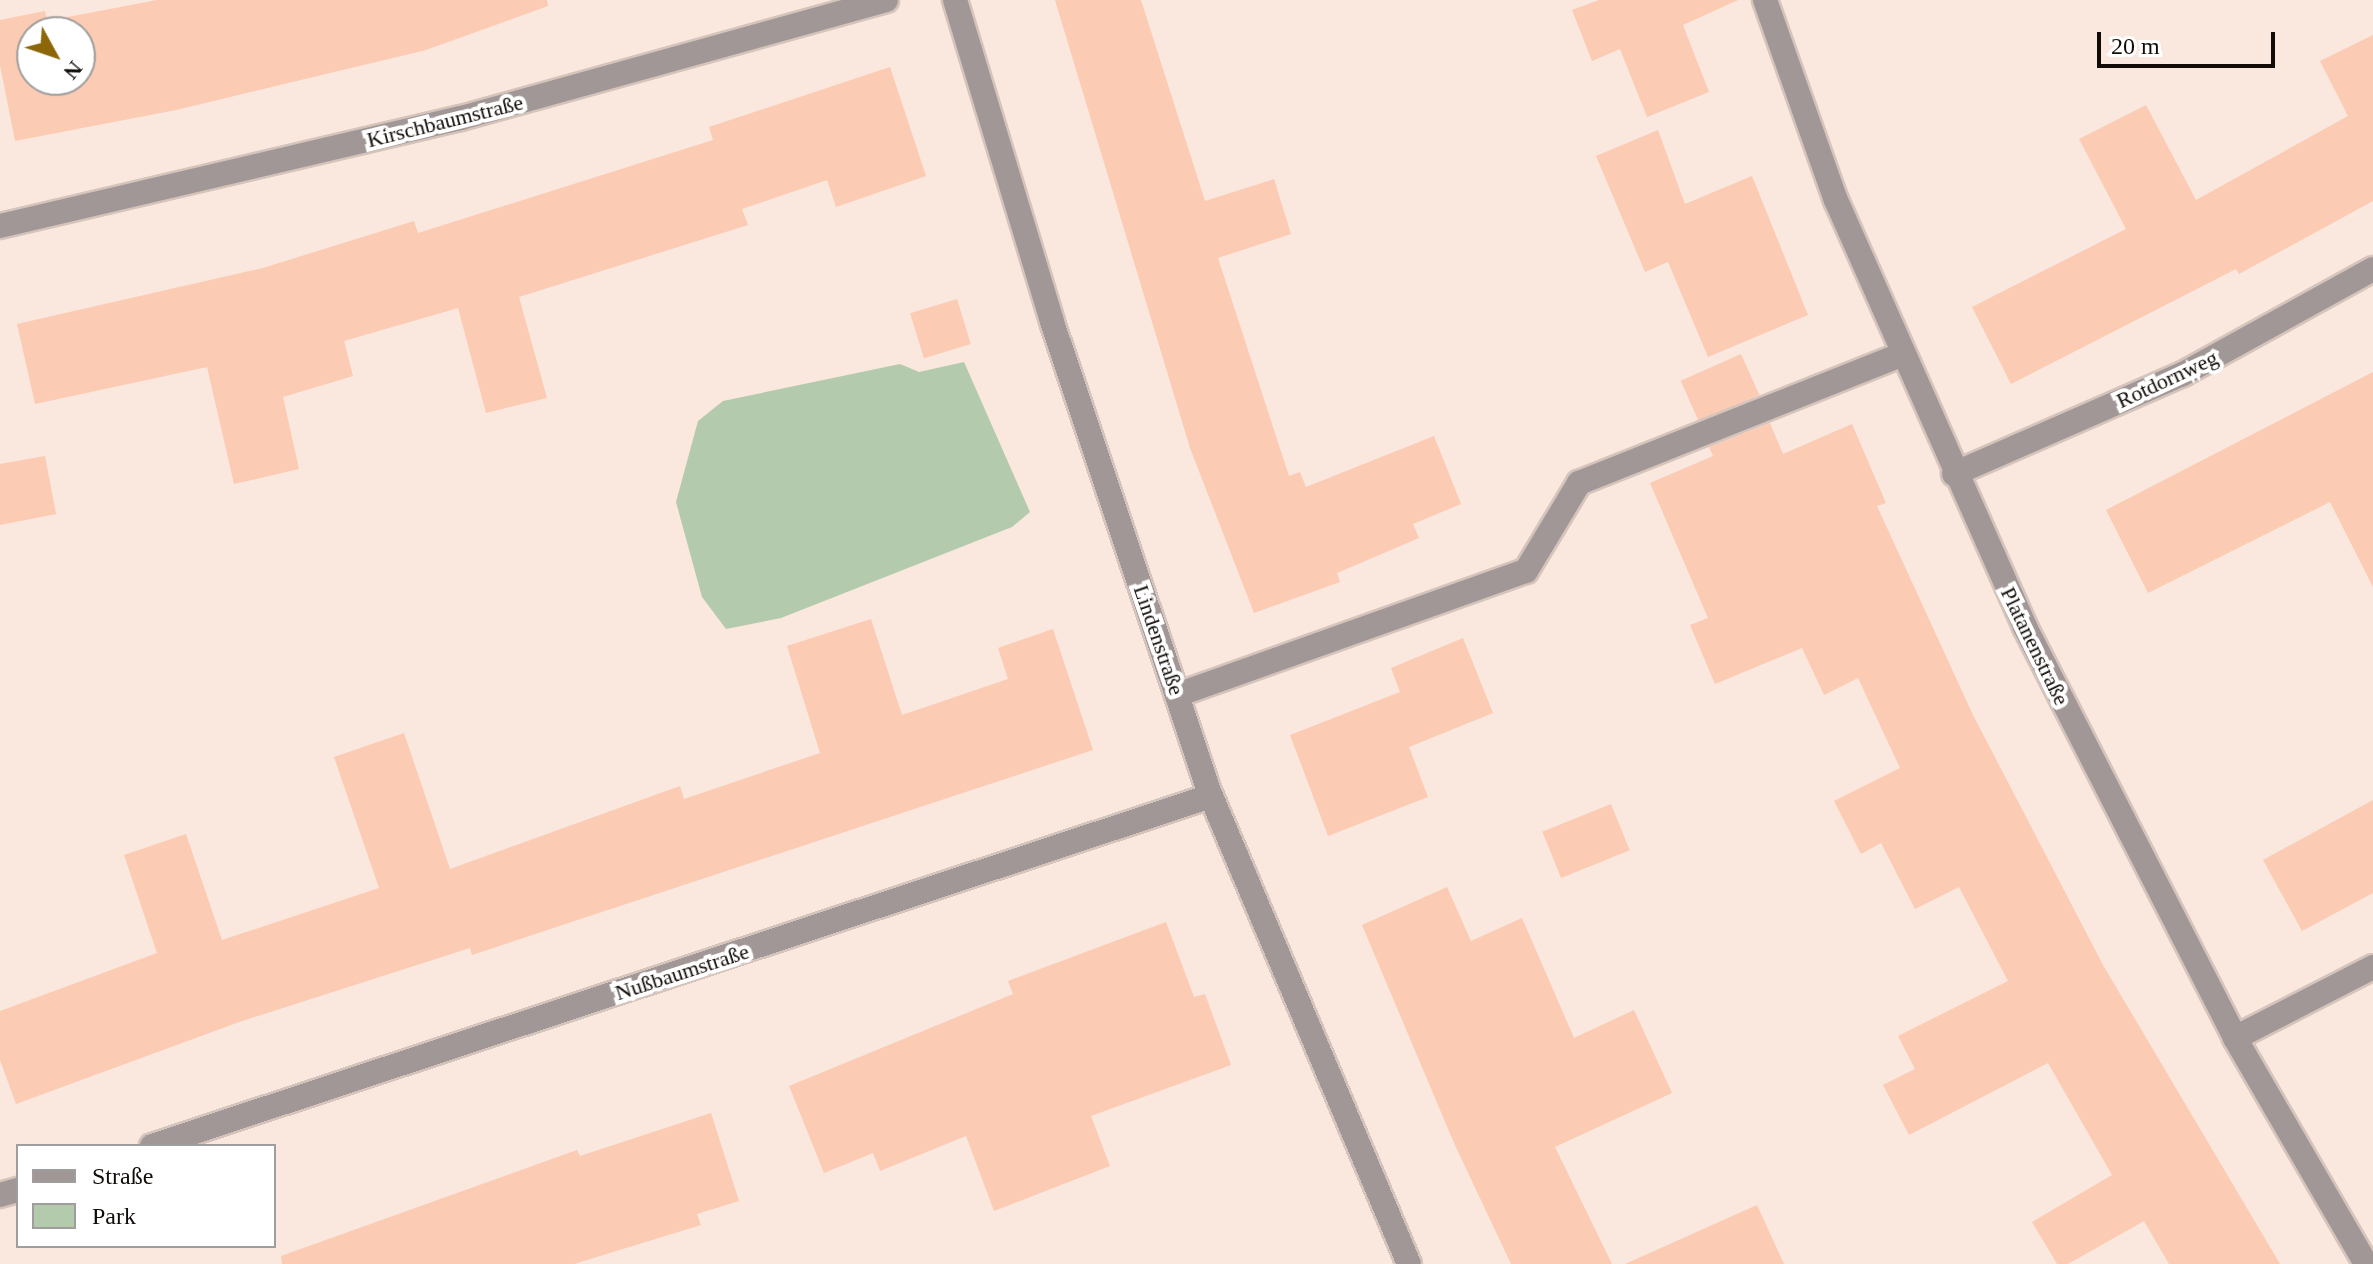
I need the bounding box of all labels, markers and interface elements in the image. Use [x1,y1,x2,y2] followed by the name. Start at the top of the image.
[16,16,96,96] north arrow
[2101,16,2279,66] scale bar
[2111,33,2160,59] text: 20 m
[59,56,88,85] text: N
[364,89,526,153] street label: Kirschbaumstraße
[2112,344,2222,414] street label: Rotdornweg
[1128,581,1190,699] street label: Lindenstraße
[1995,583,2075,709] street label: Platanenstraße
[612,938,752,1006] street label: Nußbaumstraße
[16,1144,276,1248] legend
[92,1163,153,1189] text: Straße
[92,1203,136,1229] text: Park

